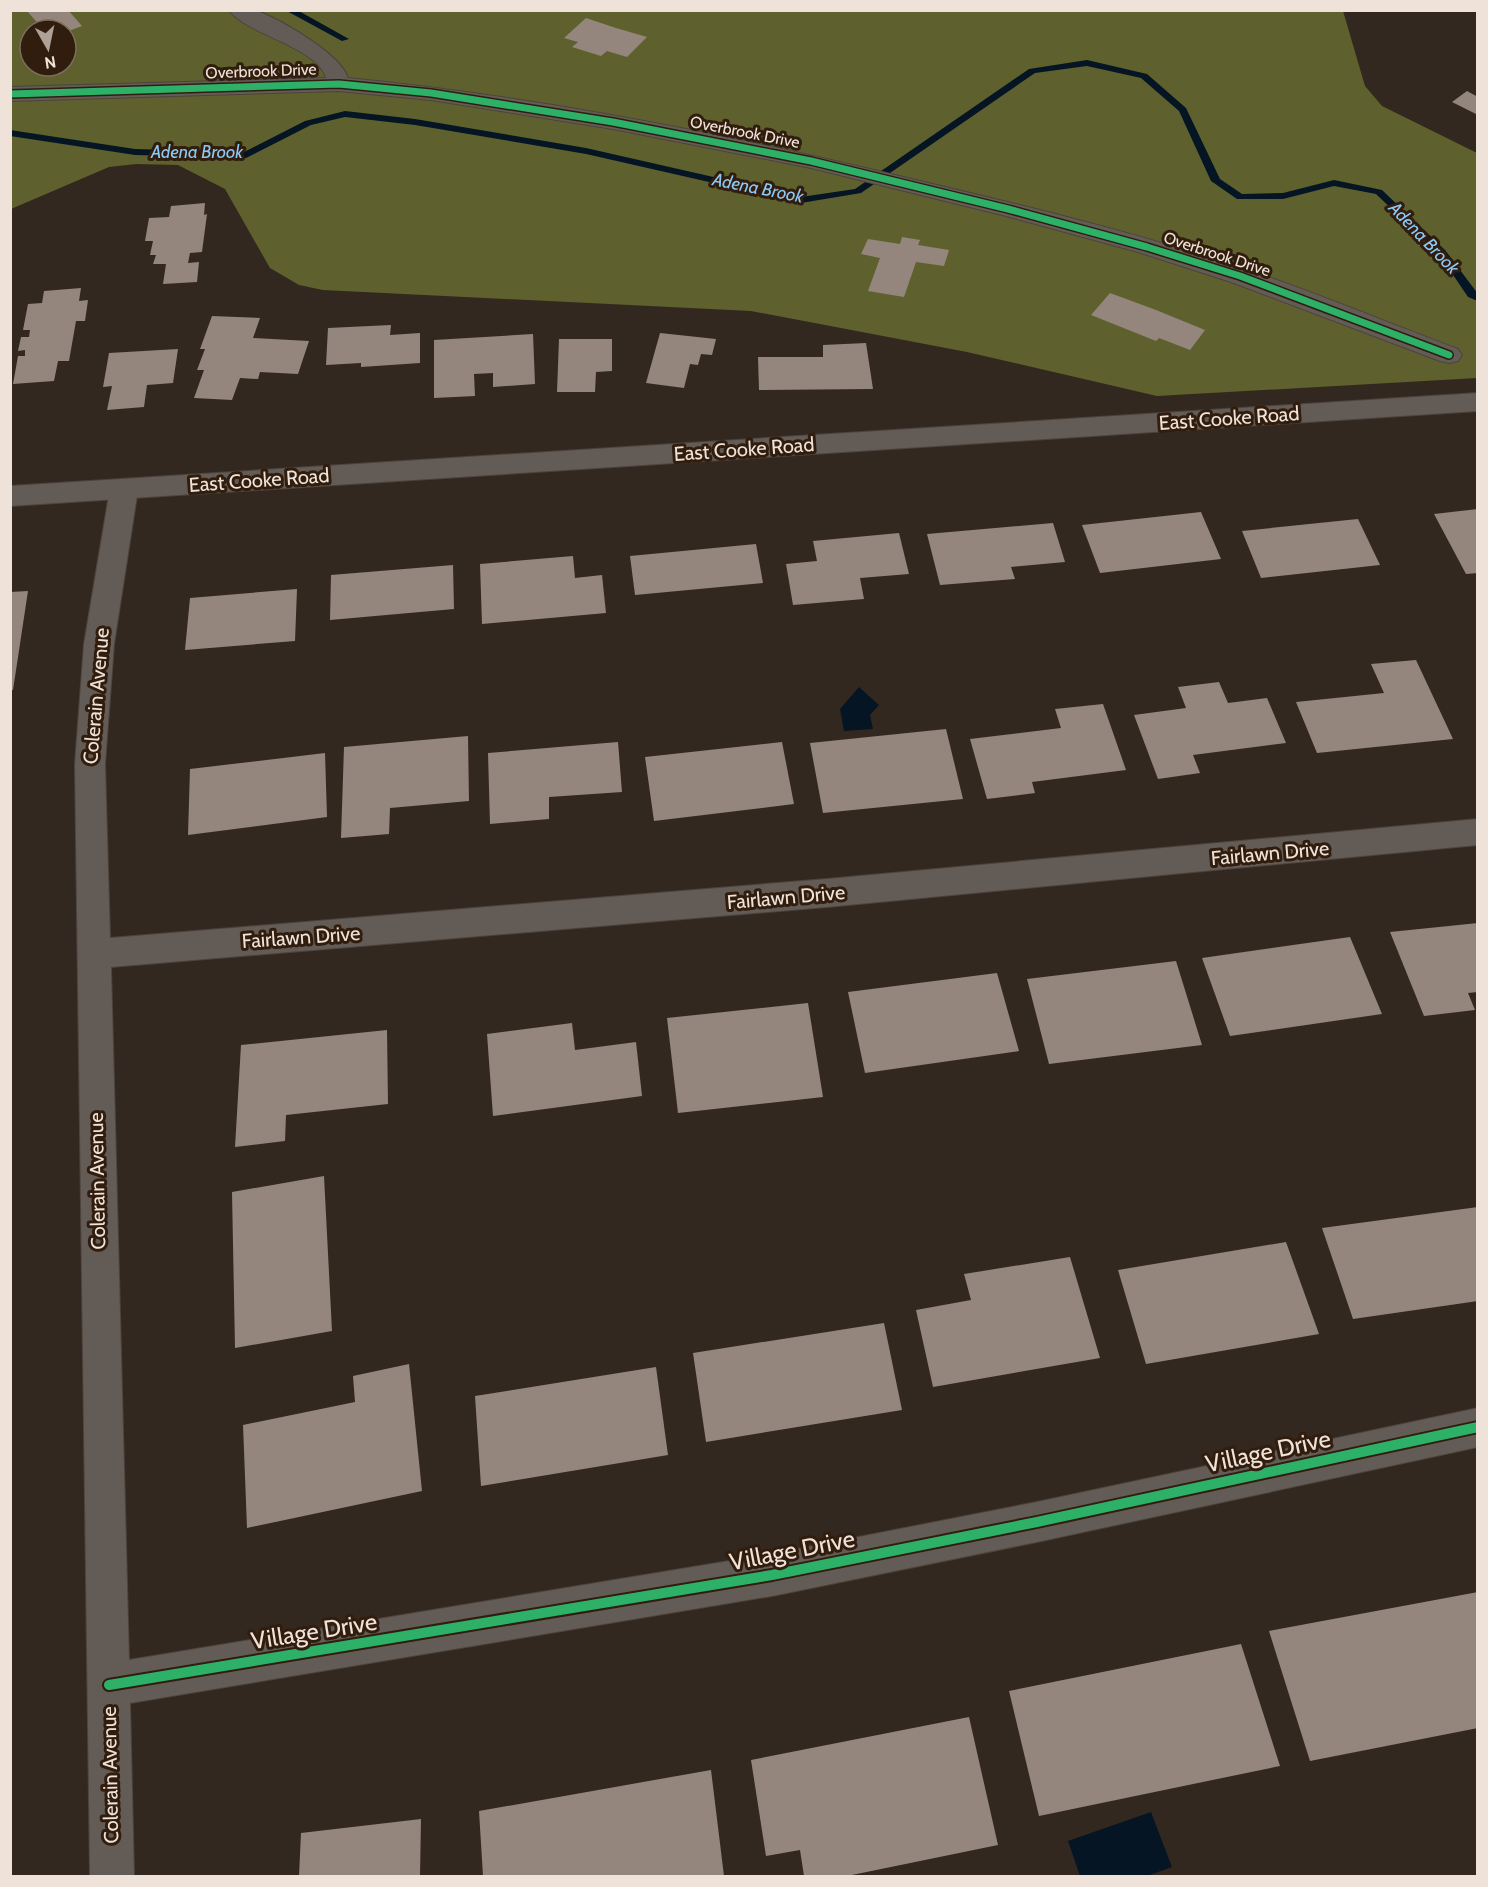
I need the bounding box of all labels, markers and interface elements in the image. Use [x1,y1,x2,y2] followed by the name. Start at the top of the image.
[18,18,78,78] north arrow
[43,52,57,73] text: N
[205,60,317,82] street label: Overbrook Drive
[689,112,801,152] street label: Overbrook Drive
[150,141,244,163] water label: Adena Brook
[710,168,807,208] water label: Adena Brook
[1383,197,1465,280] water label: Adena Brook
[1161,228,1273,280] street label: Overbrook Drive
[1158,401,1300,435] street label: East Cooke Road
[673,432,815,466] street label: East Cooke Road
[188,463,330,497] street label: East Cooke Road
[78,627,114,765] street label: Colerain Avenue
[1210,836,1330,870] street label: Fairlawn Drive
[726,880,846,914] street label: Fairlawn Drive
[241,921,361,953] street label: Fairlawn Drive
[84,1112,110,1250] street label: Colerain Avenue
[1203,1424,1333,1478] street label: Village Drive
[727,1524,857,1576] street label: Village Drive
[249,1607,379,1655] street label: Village Drive
[97,1706,123,1844] street label: Colerain Avenue

